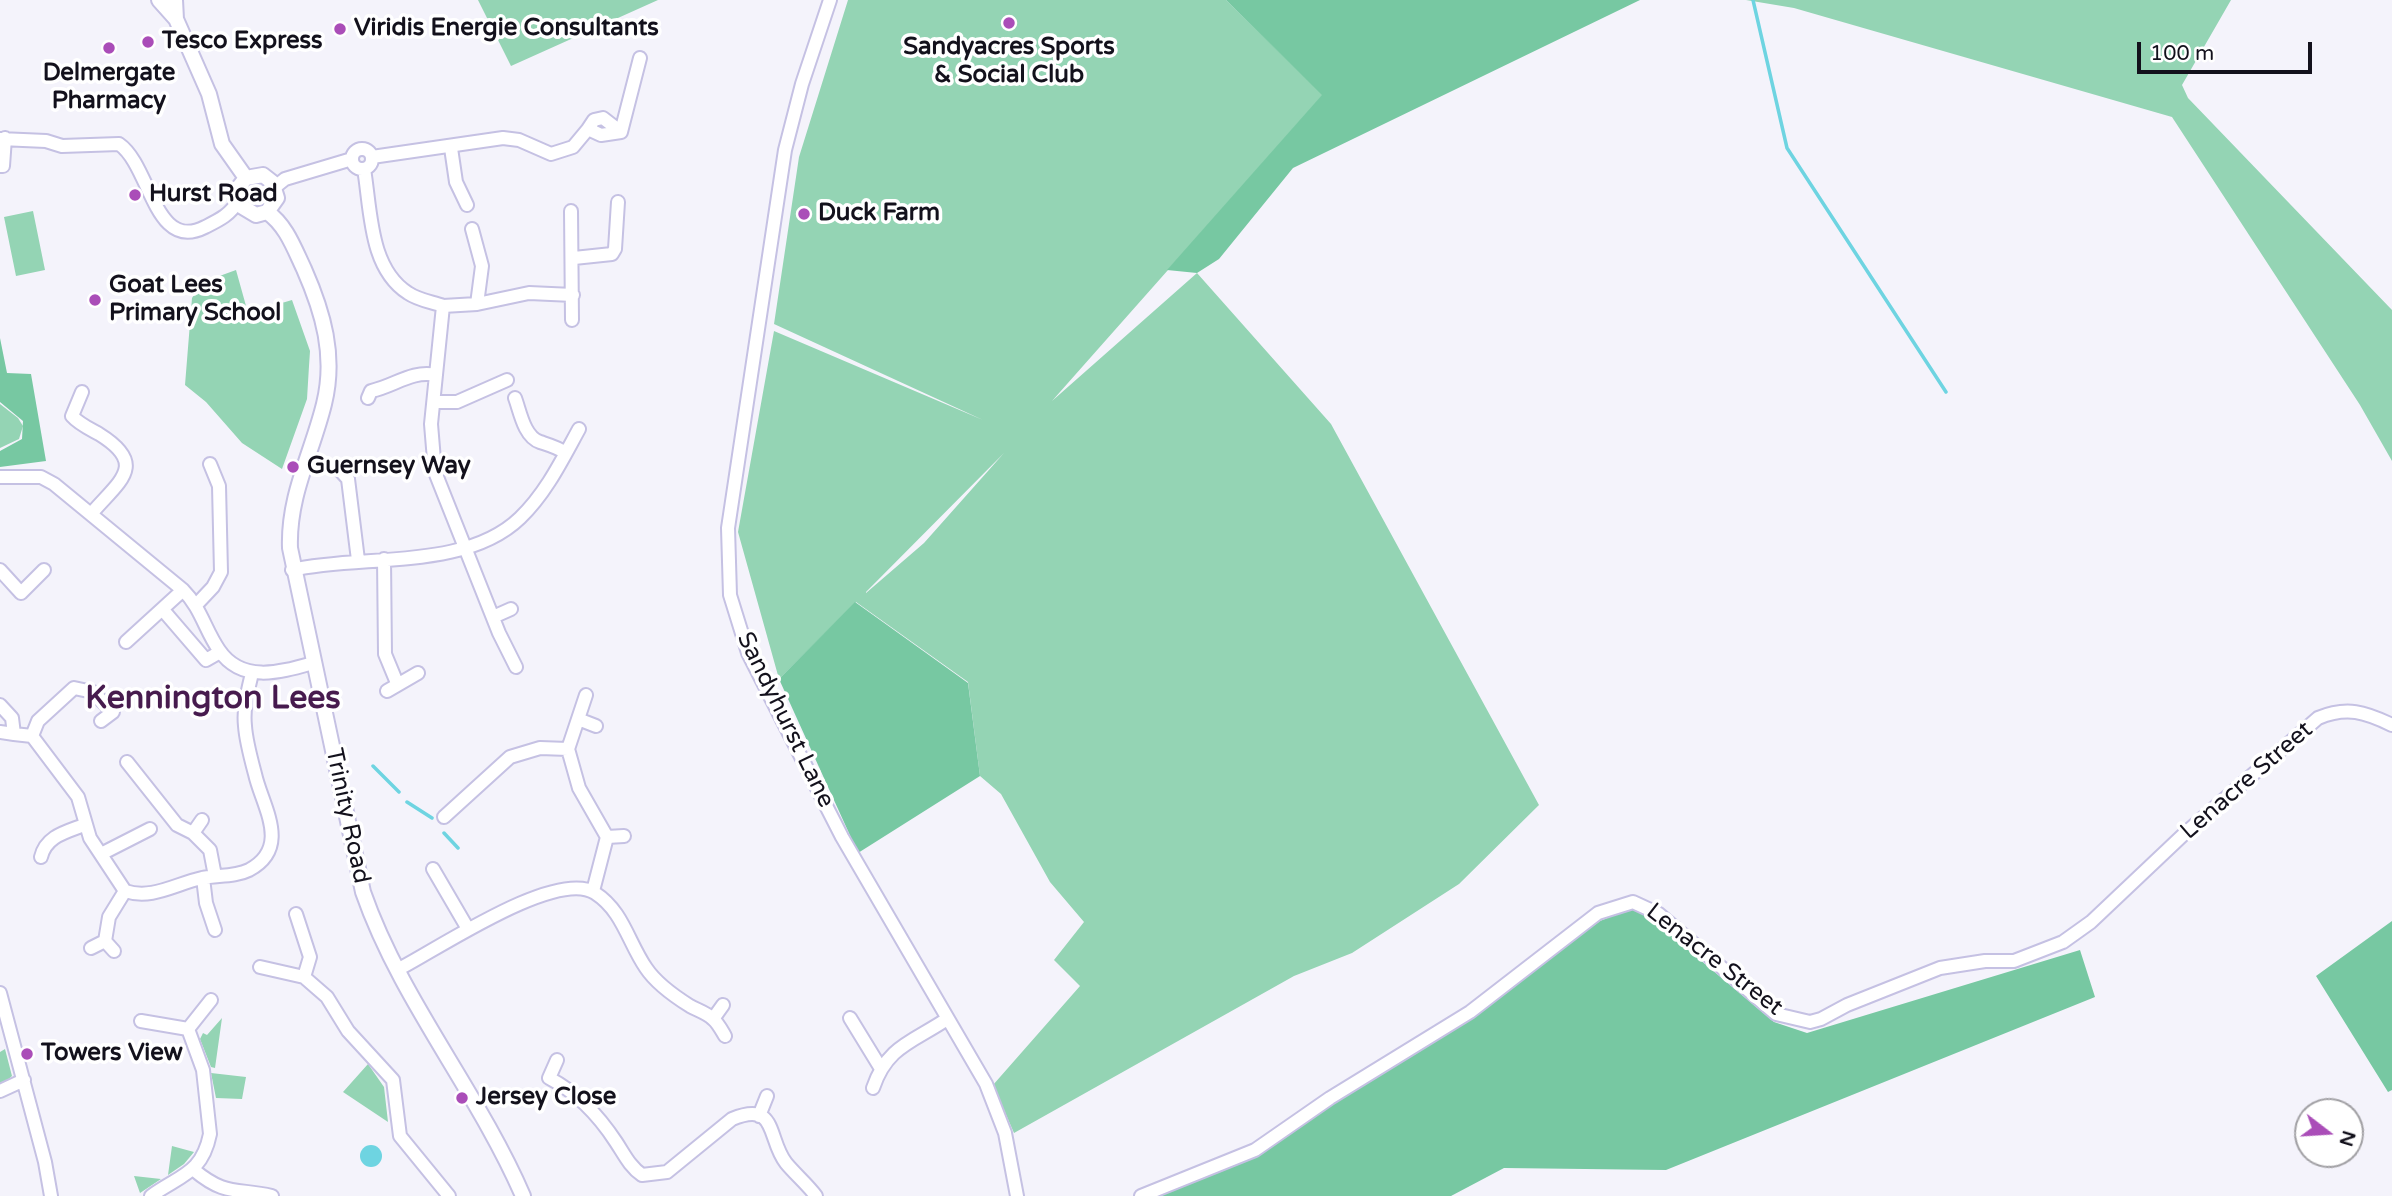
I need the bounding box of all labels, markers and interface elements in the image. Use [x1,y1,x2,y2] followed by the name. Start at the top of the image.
[354,15,659,43] place label: Viridis Energie Consultants
[1001,15,1017,31] marker: Sandyacres Sports & Social Club
[332,21,348,37] marker: Viridis Energie Consultants
[162,28,323,56] place label: Tesco Express
[2140,28,2315,72] scale bar
[140,34,156,50] marker: Tesco Express
[903,34,1115,90] place label: Sandyacres Sports & Social Club
[101,40,117,56] marker: Delmergate Pharmacy
[2150,41,2214,66] text: 100 m
[43,60,175,116] place label: Delmergate Pharmacy
[149,181,278,209] place label: Hurst Road
[127,187,143,203] marker: Hurst Road
[818,200,940,228] place label: Duck Farm
[796,206,812,222] marker: Duck Farm
[109,272,281,328] place label: Goat Lees Primary School
[87,292,103,308] marker: Goat Lees Primary School
[307,453,471,481] place label: Guernsey Way
[285,459,301,475] marker: Guernsey Way
[730,628,840,812] street label: Sandyhurst Lane
[85,681,341,719] district label: Kennington Lees
[2175,716,2319,846] street label: Lenacre Street
[319,746,375,886] street label: Trinity Road
[1640,898,1788,1022] street label: Lenacre Street
[41,1040,183,1068] place label: Towers View
[19,1046,35,1062] marker: Towers View
[476,1084,616,1112] place label: Jersey Close
[454,1090,470,1106] marker: Jersey Close
[2294,1098,2364,1168] north arrow
[2334,1128,2360,1149] text: N

